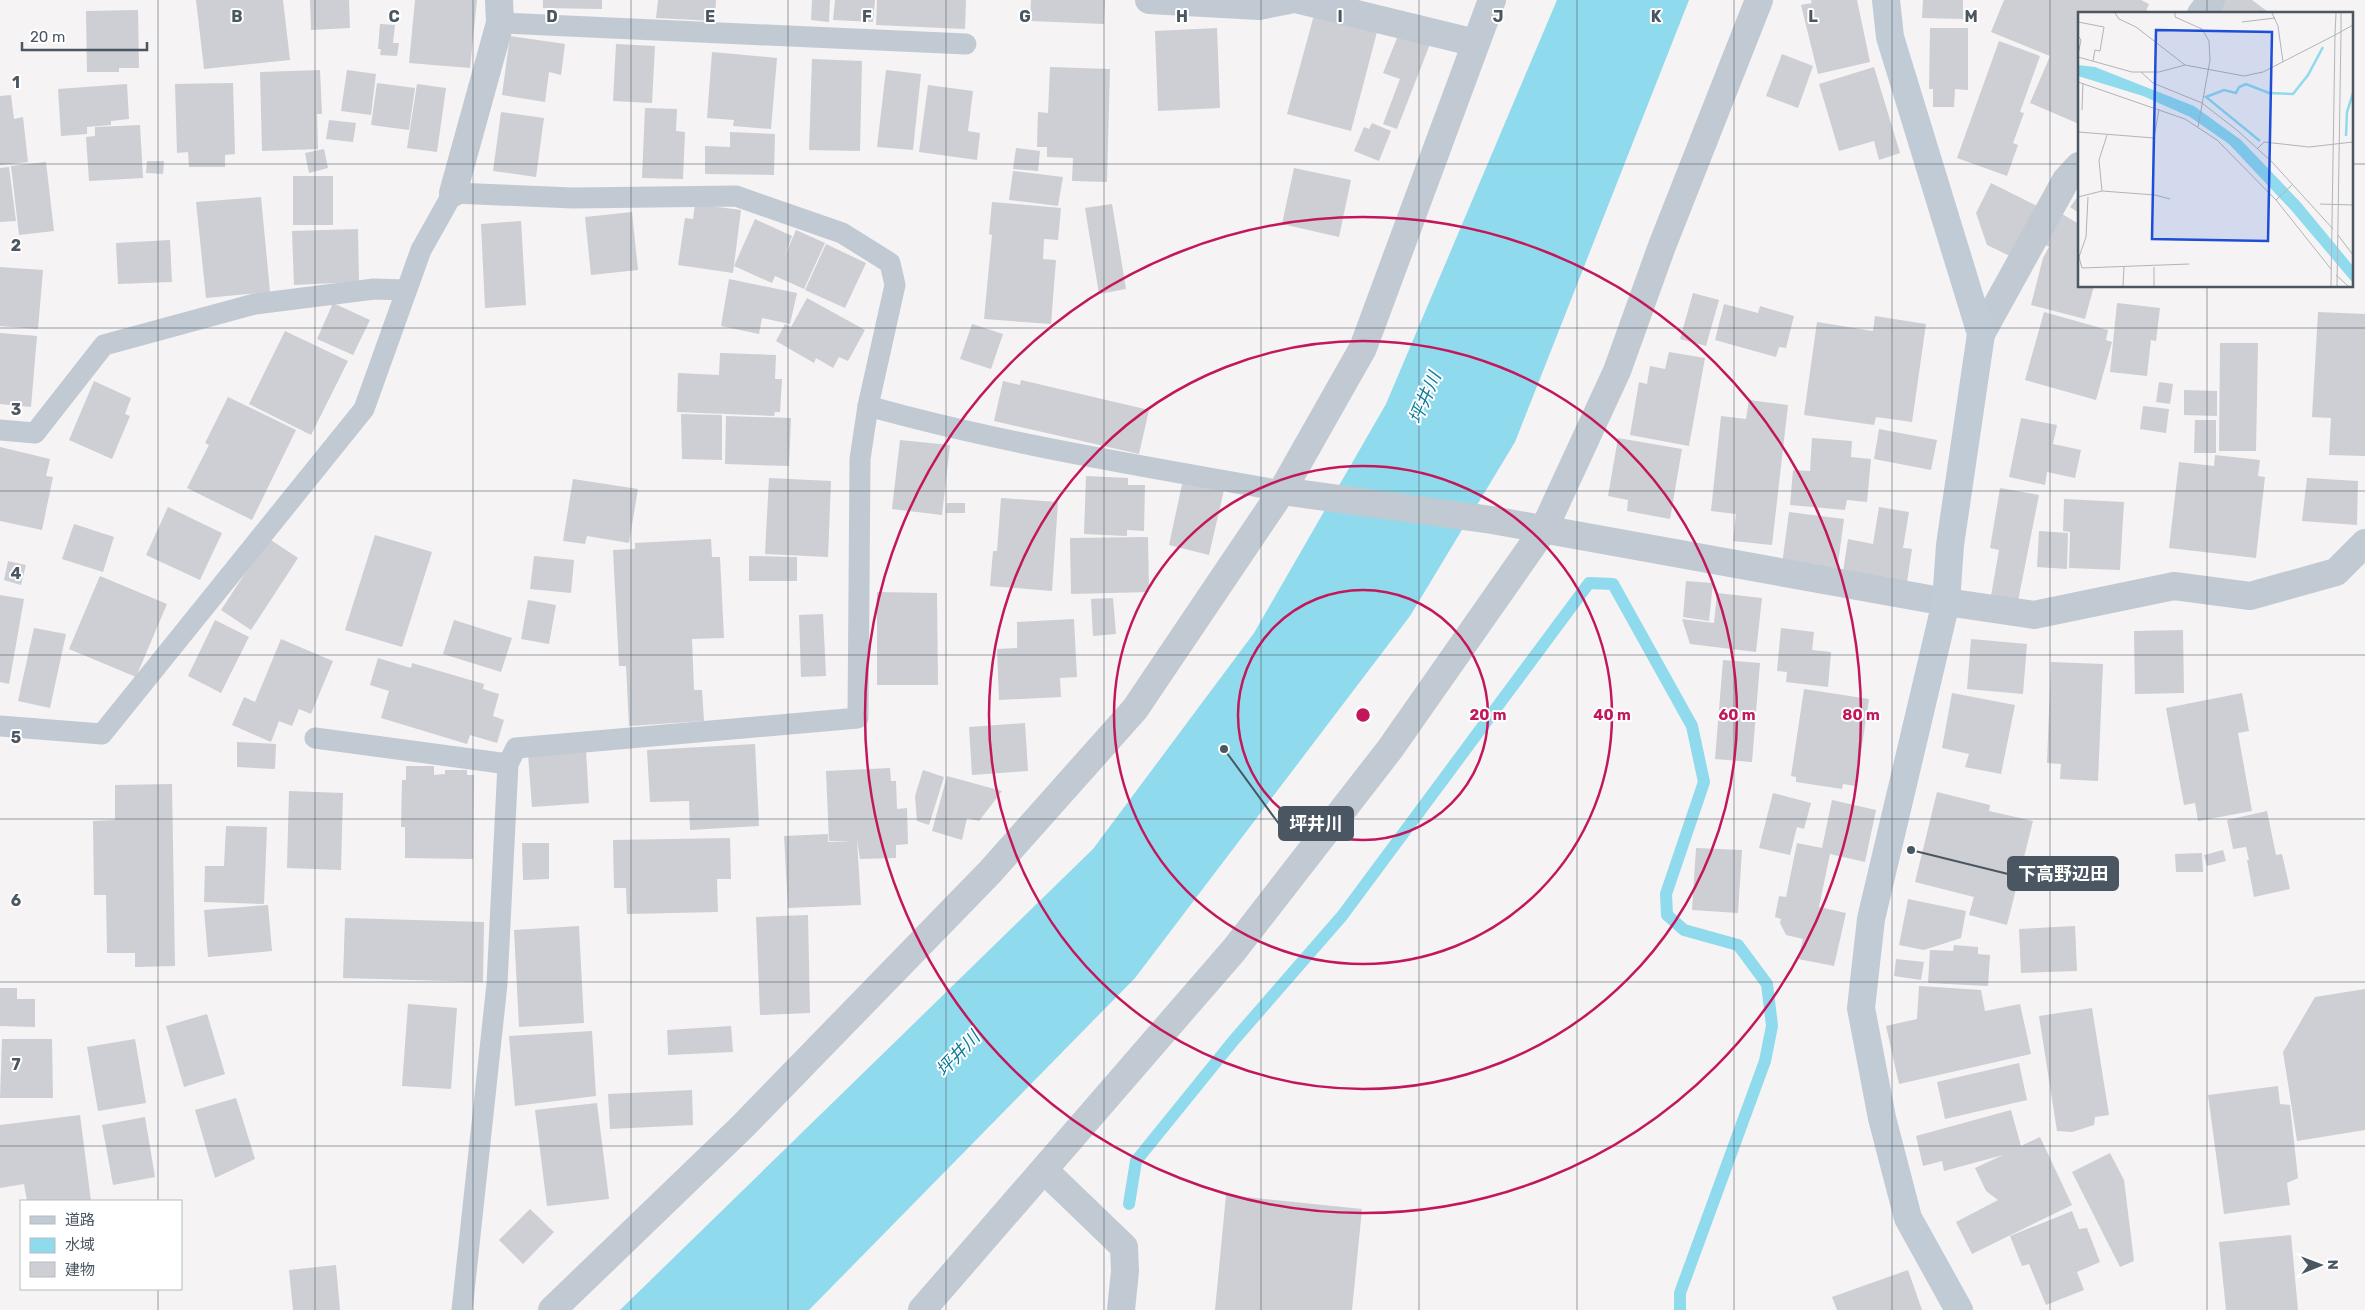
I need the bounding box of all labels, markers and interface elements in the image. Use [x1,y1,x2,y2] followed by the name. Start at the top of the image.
[231,7,243,26] text: B
[388,7,400,26] text: C
[546,7,558,26] text: D
[705,7,715,26] text: E
[862,7,872,26] text: F
[1019,7,1031,26] text: G
[1176,7,1188,26] text: H
[1337,7,1343,26] text: I
[1493,7,1503,26] text: J
[1651,7,1662,26] text: K
[1808,7,1818,26] text: L
[1964,7,1978,26] text: M
[2078,12,2352,288] inset map
[22,20,148,52] scale bar
[30,28,65,46] text: 20 m
[12,73,20,92] text: 1
[11,236,21,255] text: 2
[1404,367,1446,427] water label: 坪井川
[11,400,21,419] text: 3
[11,564,22,583] text: 4
[1354,706,1372,724] centre of rings
[1470,706,1506,724] text: 20 m
[1593,706,1631,724] text: 40 m
[1719,706,1755,724] text: 60 m
[1842,706,1880,724] text: 80 m
[11,728,21,747] text: 5
[1279,807,1353,840] callout: 坪井川
[1289,813,1343,835] text: 坪井川
[2008,857,2118,890] callout: 下高野辺田
[2018,863,2108,885] text: 下高野辺田
[11,891,21,910] text: 6
[932,1025,986,1081] water label: 坪井川
[11,1055,21,1074] text: 7
[20,1200,182,1290] legend
[65,1211,95,1229] text: 道路
[65,1236,95,1254] text: 水域
[2295,1240,2345,1290] north arrow
[2324,1260,2341,1270] text: N
[65,1261,95,1279] text: 建物

